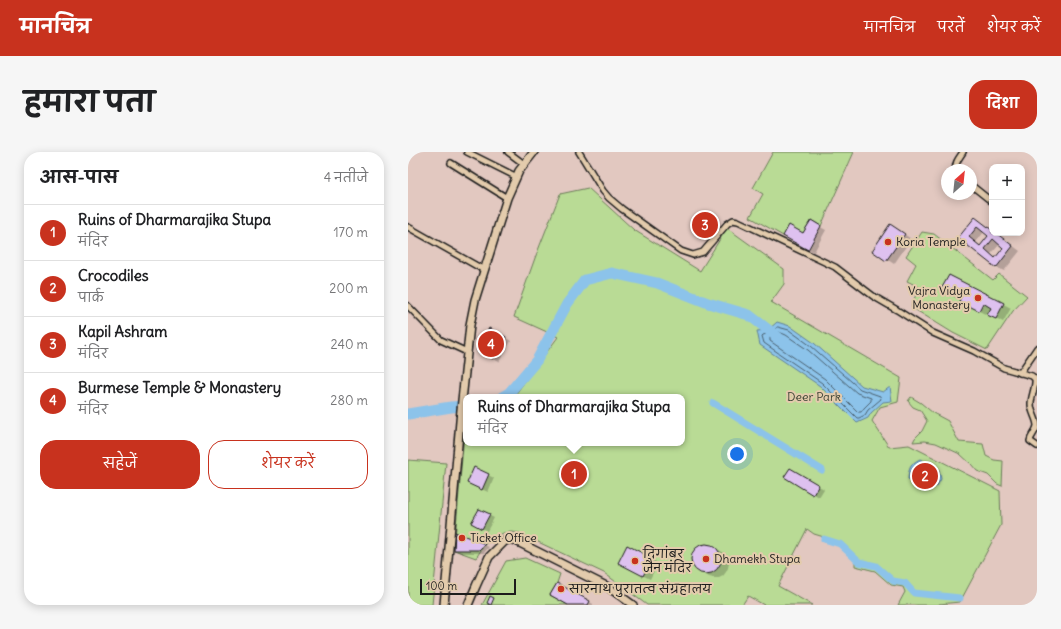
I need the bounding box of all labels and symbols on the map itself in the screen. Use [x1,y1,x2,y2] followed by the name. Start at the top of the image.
[941,164,977,200] north arrow
[692,210,718,240] pin: 3
[896,234,966,249] place label: Koria Temple
[883,237,893,247] marker: Koria Temple
[908,283,970,312] place label: Vajra Vidya Monastery
[973,293,983,303] marker: Vajra Vidya Monastery
[478,329,504,359] pin: 4
[787,389,841,404] park label: Deer Park
[727,444,747,464] your location
[561,459,587,489] pin: 1
[912,461,938,491] pin: 2
[470,530,537,545] place label: Ticket Office
[457,533,467,543] marker: Ticket Office
[642,545,693,575] place label: दिगांबर जैन मंदिर
[714,551,801,566] place label: Dhamekh Stupa
[701,554,711,564] marker: Dhamekh Stupa
[630,556,640,566] marker: दिगांबर जैन मंदिर
[420,577,516,596] scale bar
[568,580,712,597] place label: सारनाथ पुरातत्व संग्रहालय
[556,584,566,594] marker: सारनाथ पुरातत्व संग्रहालय

